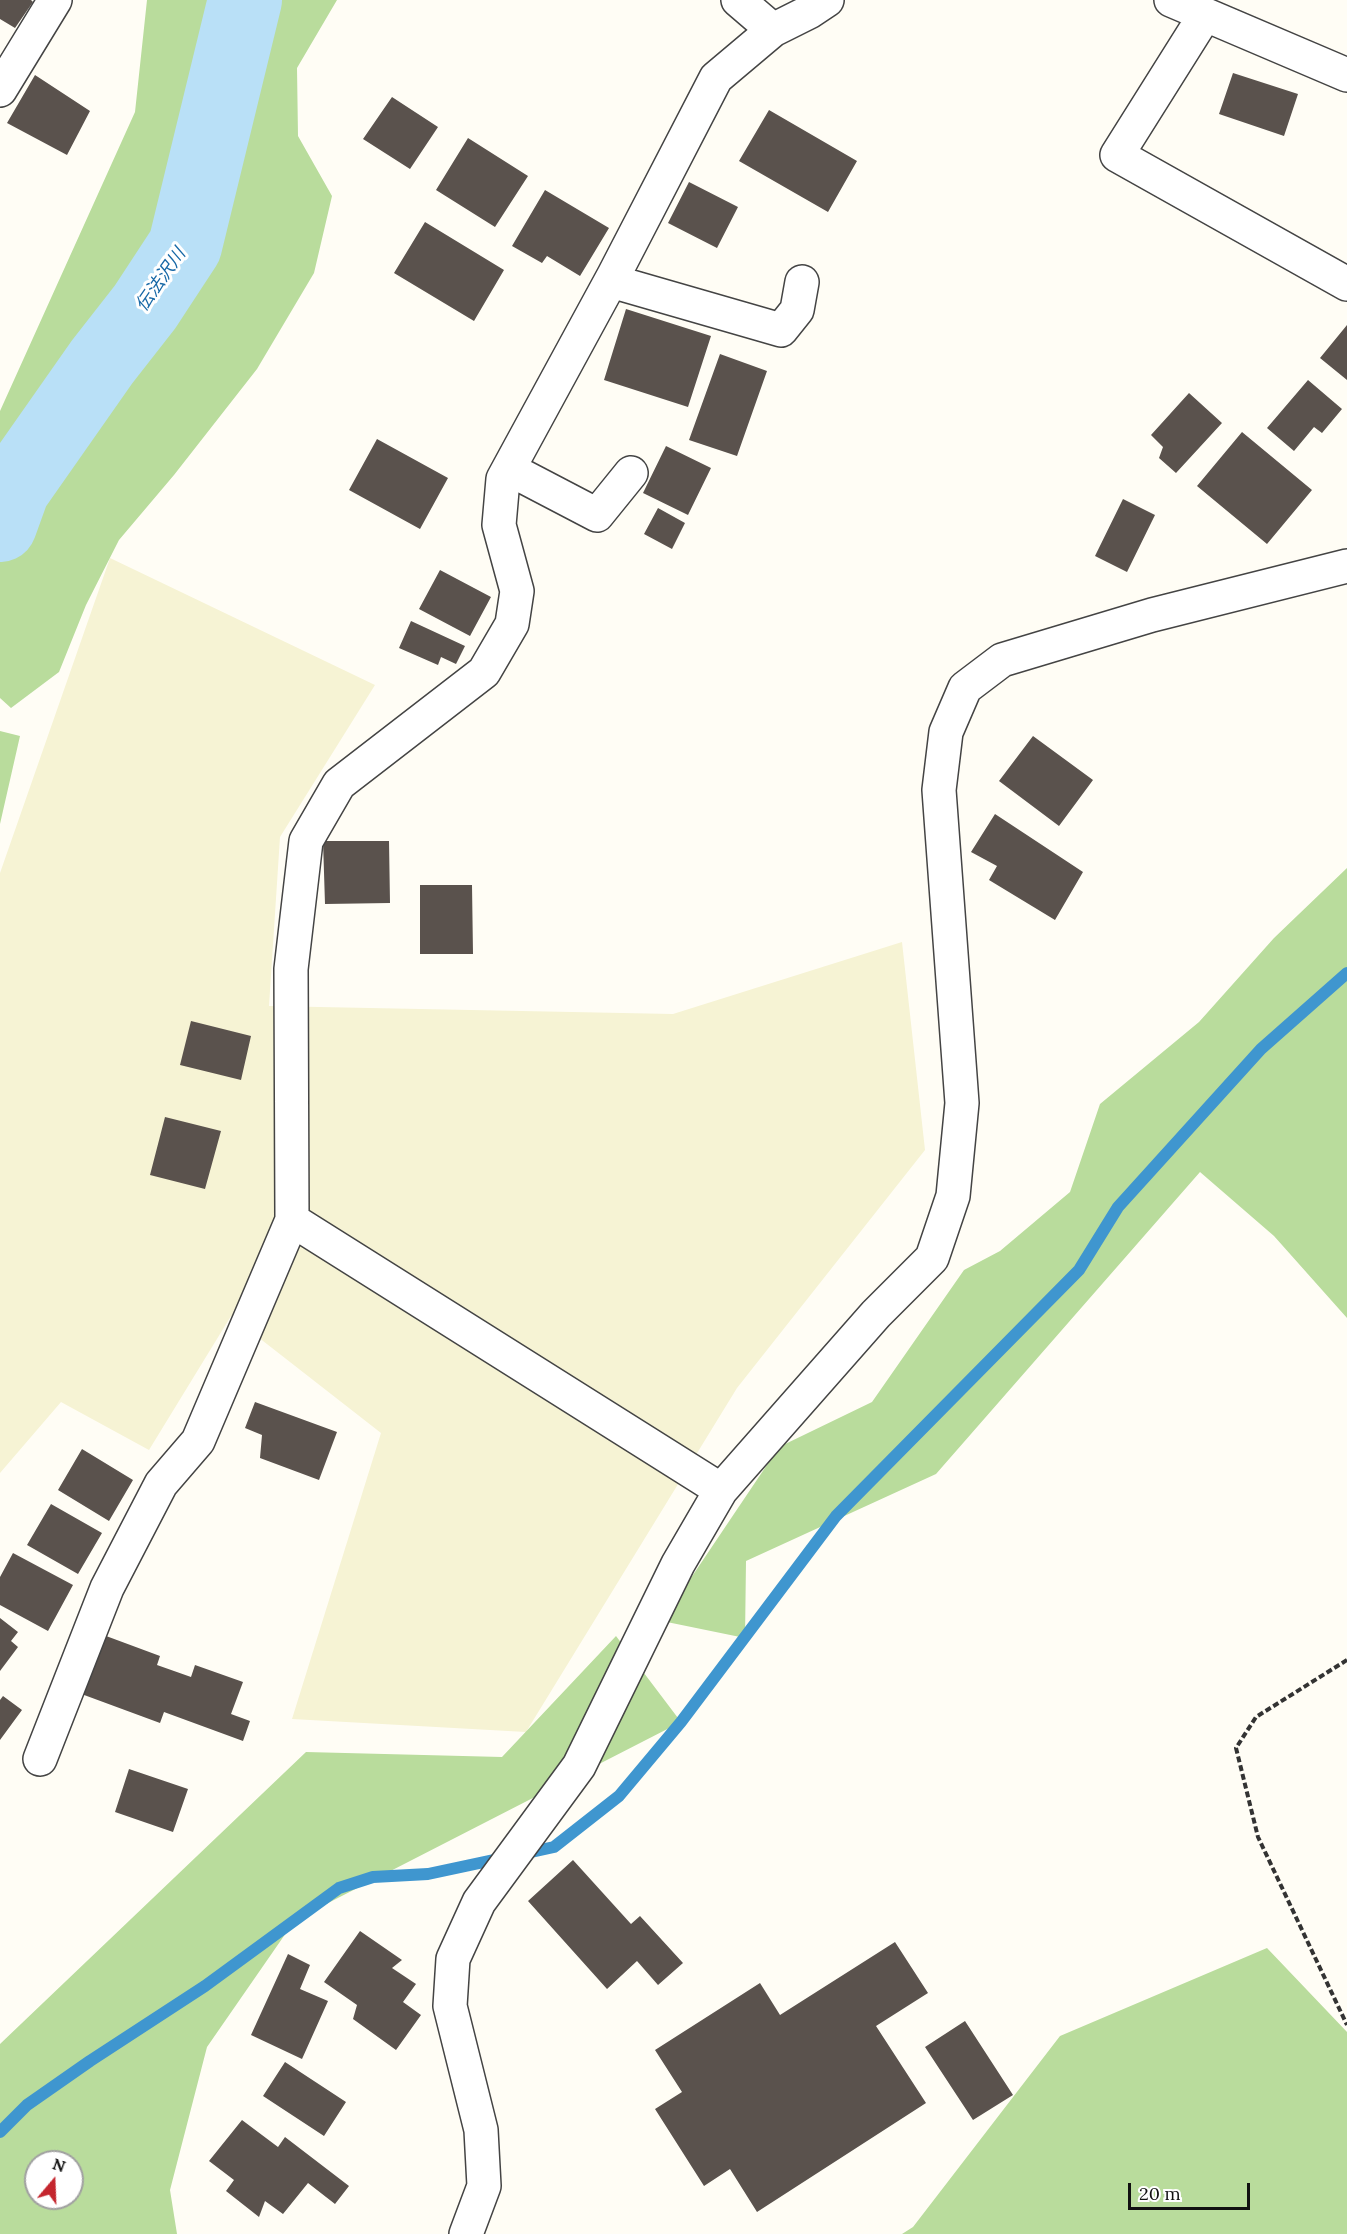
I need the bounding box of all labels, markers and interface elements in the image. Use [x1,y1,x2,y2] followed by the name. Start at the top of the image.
[132,244,190,316] water label: 伝法沢川
[24,2150,84,2210] north arrow
[50,2153,68,2176] text: N
[1131,2171,1252,2209] scale bar
[1139,2182,1181,2205] text: 20 m

